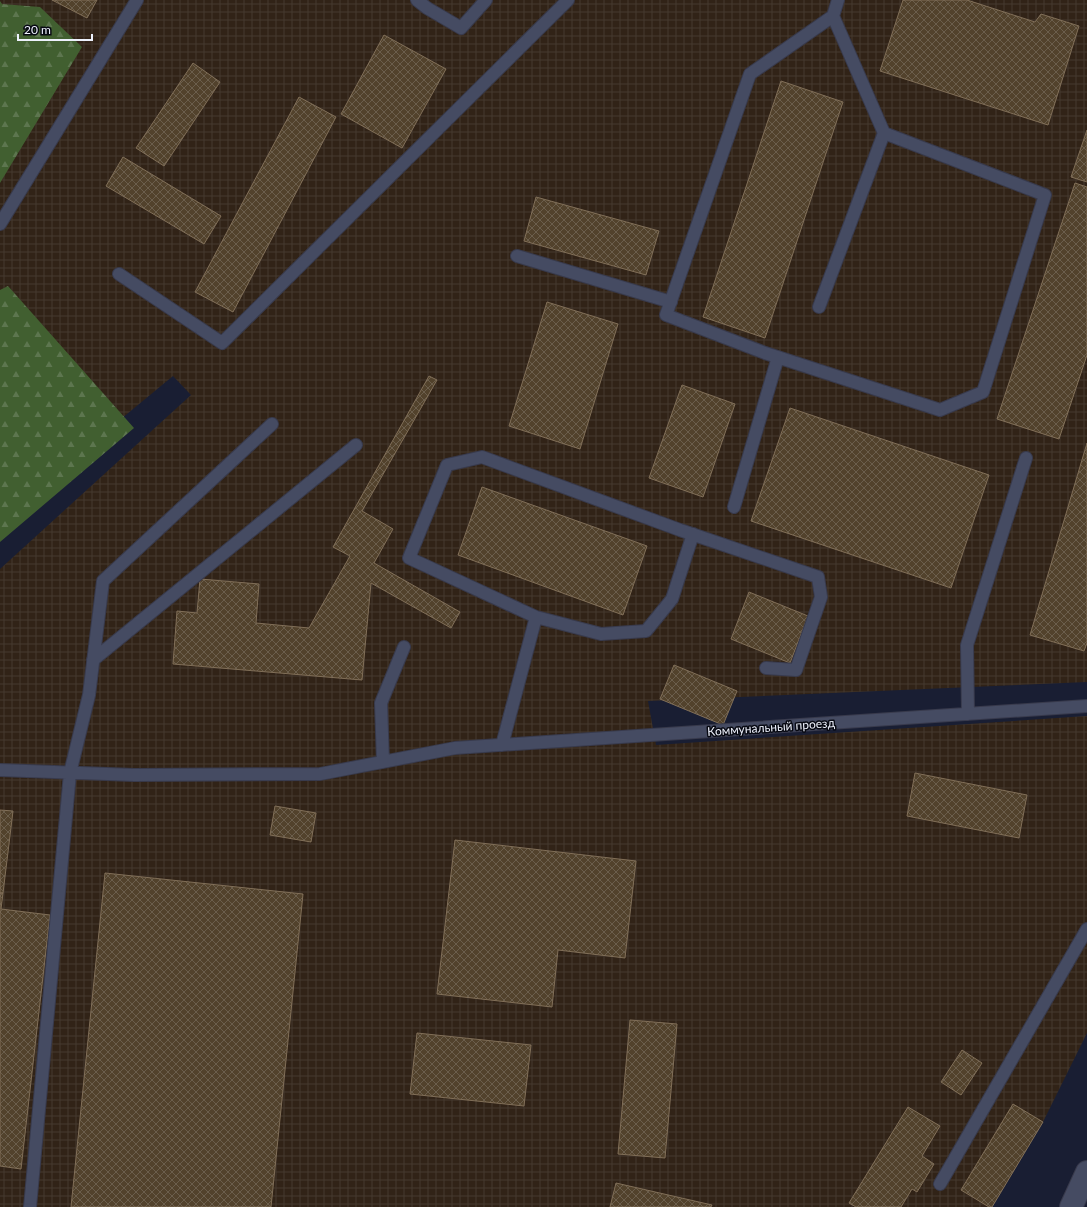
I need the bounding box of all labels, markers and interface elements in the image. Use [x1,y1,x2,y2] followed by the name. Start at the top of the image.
[18,16,92,42] scale bar
[24,22,51,37] text: 20 m
[707,715,836,739] street label: Коммунальный проезд

